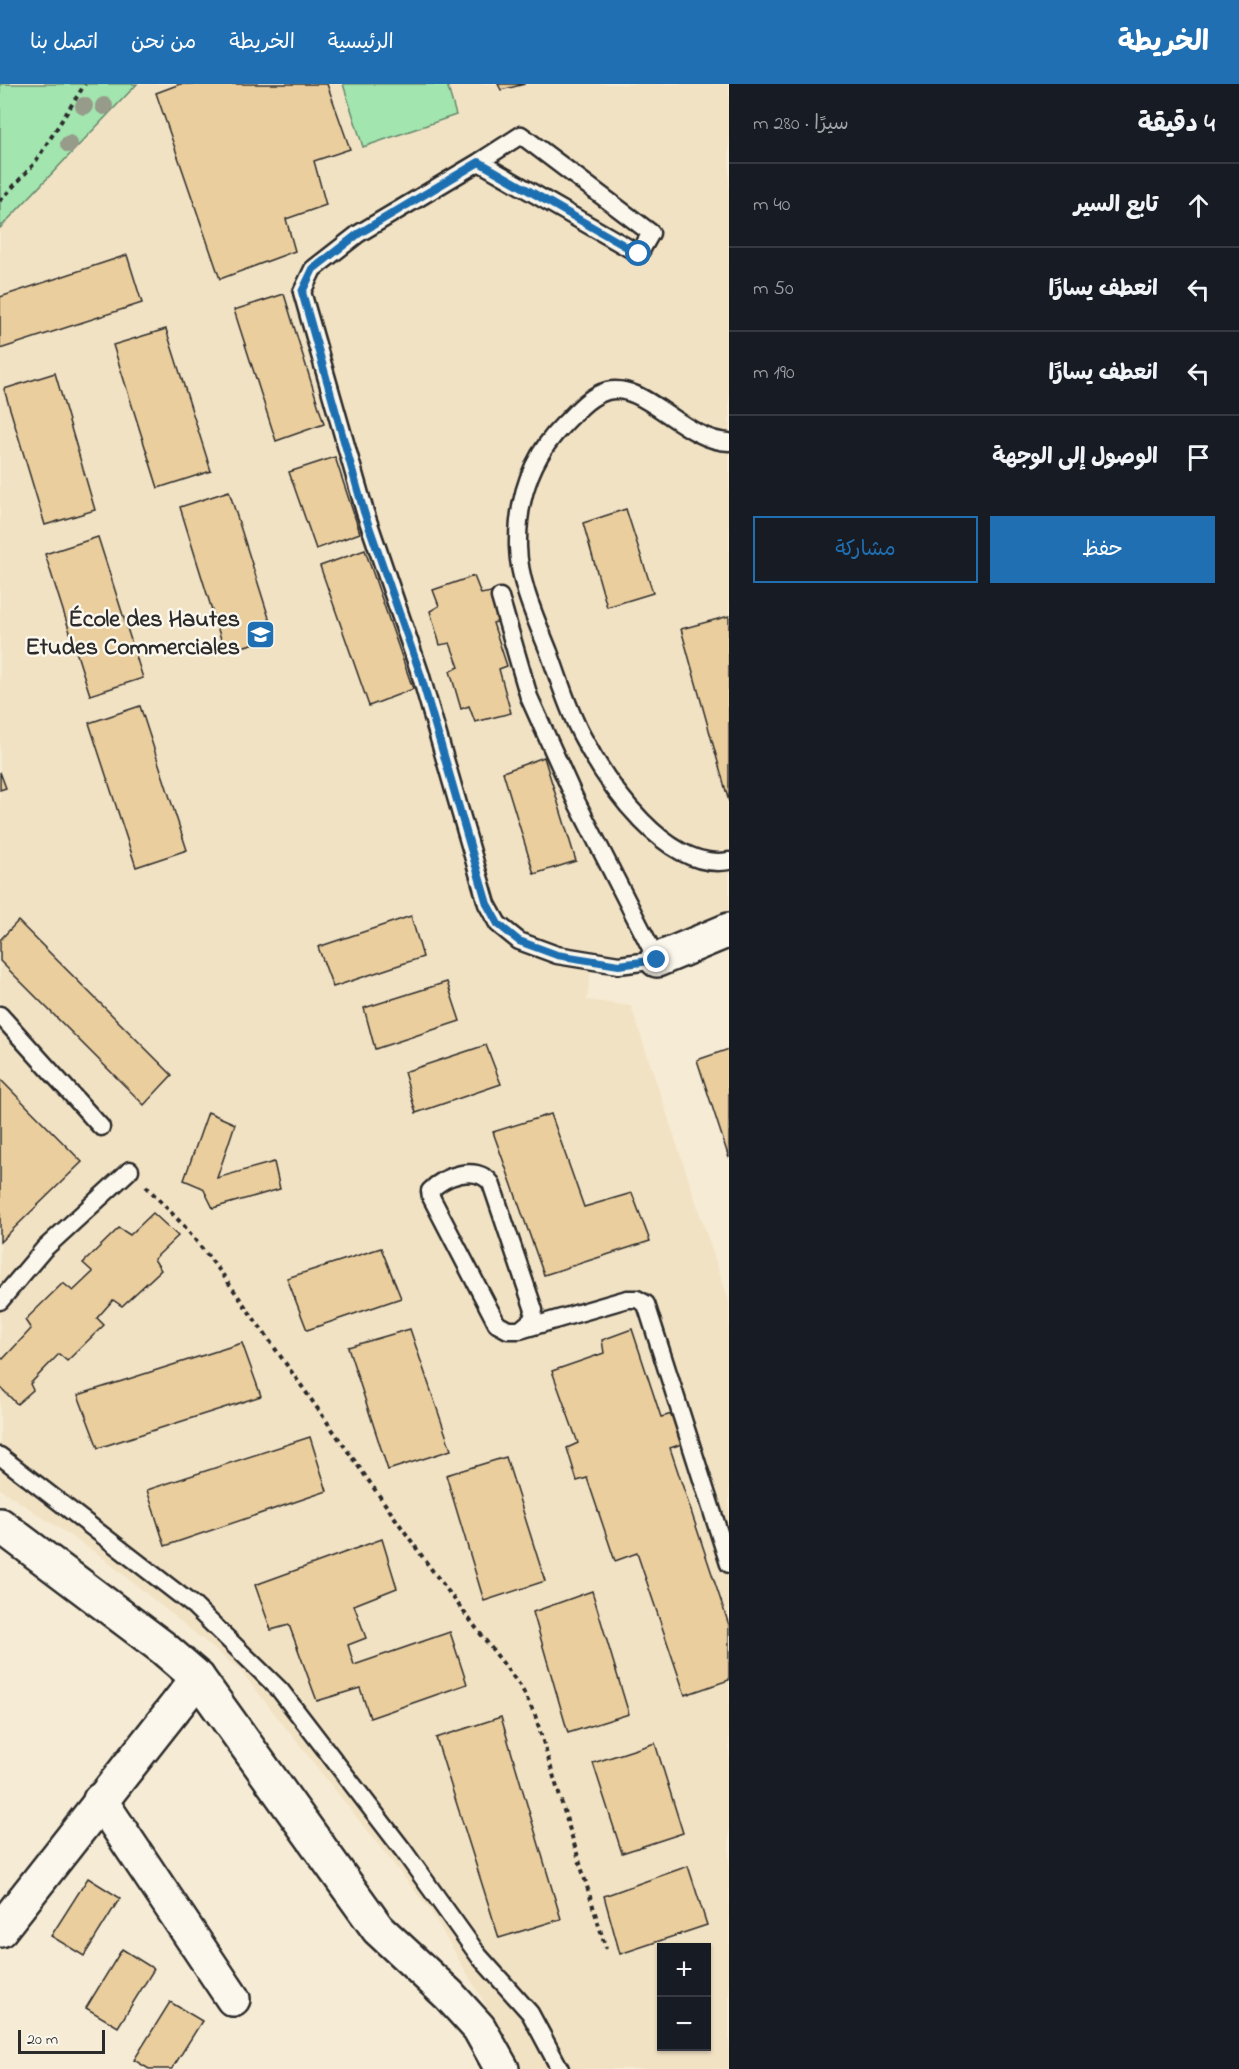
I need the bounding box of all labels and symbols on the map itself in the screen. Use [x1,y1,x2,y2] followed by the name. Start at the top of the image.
[625,240,651,266] route start
[25,603,240,666] place label: École des Hautes Etudes Commerciales
[245,618,277,650] school or university icon: École des Hautes Etudes Commerciales
[643,946,669,972] route end
[18,2027,105,2054] scale bar

